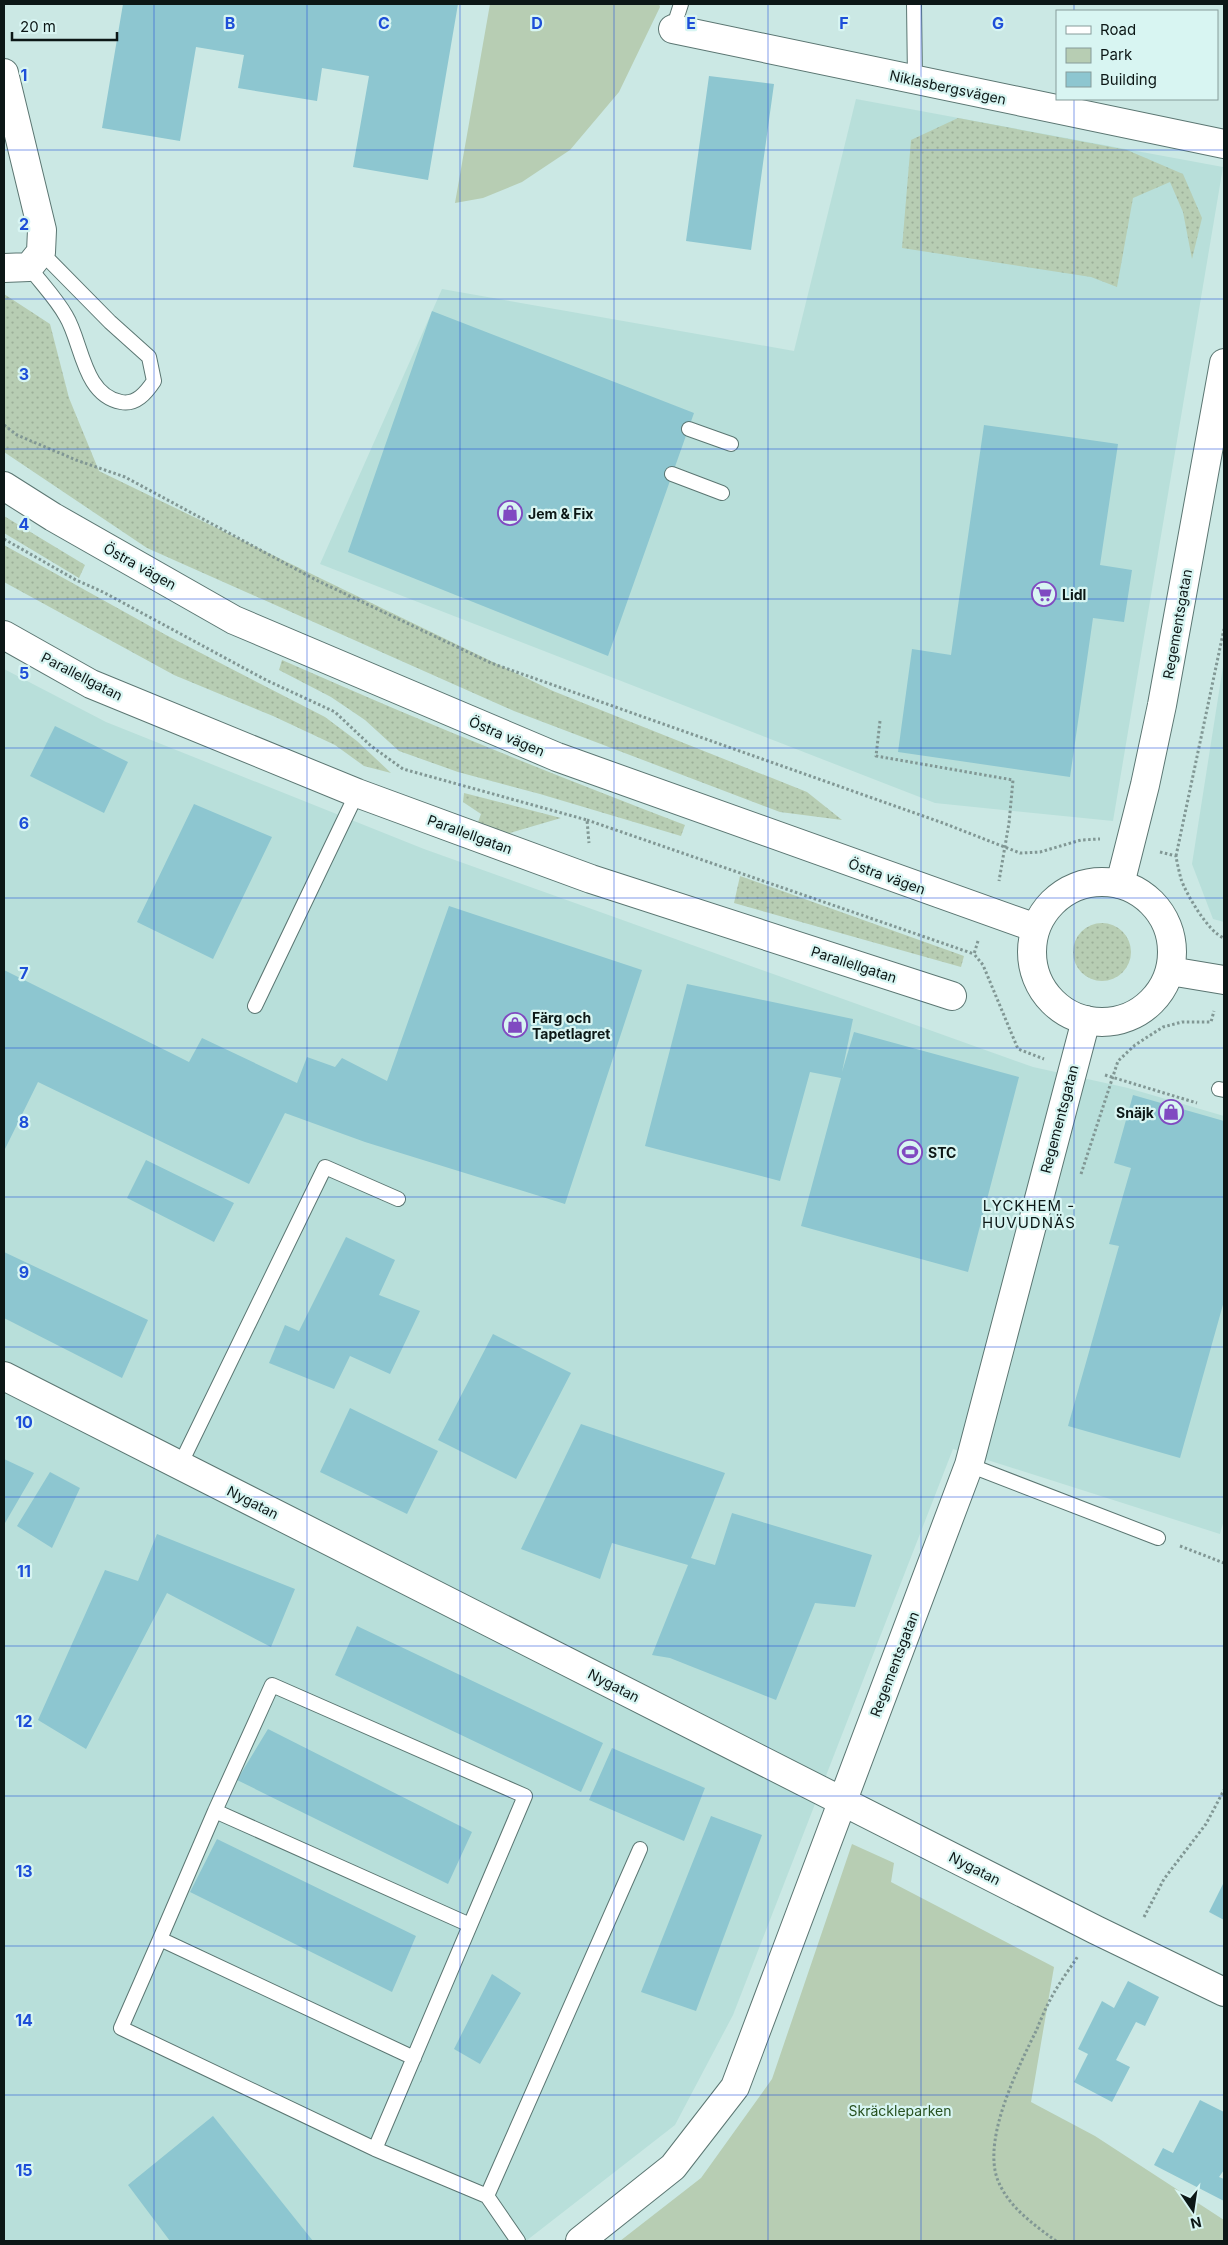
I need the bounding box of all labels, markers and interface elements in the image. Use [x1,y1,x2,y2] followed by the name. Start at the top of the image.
[12,10,118,42] scale bar
[1056,10,1218,100] legend
[225,13,235,33] text: B
[378,13,390,33] text: C
[531,13,543,33] text: D
[686,13,696,33] text: E
[839,13,849,33] text: F
[992,13,1004,33] text: G
[20,17,56,36] text: 20 m
[1100,20,1136,39] text: Road
[1100,45,1133,64] text: Park
[21,65,27,85] text: 1
[888,66,1008,108] street label: Niklasbergsvägen
[1100,70,1157,89] text: Building
[19,214,29,234] text: 2
[19,364,29,384] text: 3
[497,500,523,526] shop icon: Jem & Fix
[528,505,593,522] place label: Jem & Fix
[19,514,30,534] text: 4
[101,539,179,593] street label: Östra vägen
[1159,568,1195,680] street label: Regementsgatan
[1031,581,1057,607] supermarket icon: Lidl
[1062,586,1086,603] place label: Lidl
[39,648,125,704] street label: Parallellgatan
[19,663,29,683] text: 5
[467,712,547,760] street label: Östra vägen
[425,811,515,857] street label: Parallellgatan
[19,813,29,833] text: 6
[846,854,928,898] street label: Östra vägen
[809,942,899,986] street label: Parallellgatan
[19,963,29,983] text: 7
[532,1009,610,1042] place label: Färg och Tapetlagret
[502,1012,528,1038] shop icon: Färg och Tapetlagret
[1036,1063,1082,1175] street label: Regementsgatan
[1158,1099,1184,1125] shop icon: Snäjk
[1116,1104,1155,1121] place label: Snäjk
[19,1112,29,1132] text: 8
[897,1139,923,1165] sports icon: STC
[928,1144,956,1161] place label: STC
[982,1196,1076,1232] district label: LYCKHEM - HUVUDNÄS
[19,1262,29,1282] text: 9
[15,1412,33,1432] text: 10
[224,1482,282,1522] street label: Nygatan
[17,1561,31,1581] text: 11
[866,1609,922,1719] street label: Regementsgatan
[585,1665,643,1705] street label: Nygatan
[16,1711,32,1731] text: 12
[946,1848,1004,1888] street label: Nygatan
[15,1861,33,1881] text: 13
[15,2010,33,2030] text: 14
[849,2102,951,2119] park label: Skräckleparken
[15,2160,33,2180] text: 15
[1168,2185,1218,2235] north arrow
[1189,2214,1203,2233] text: N

